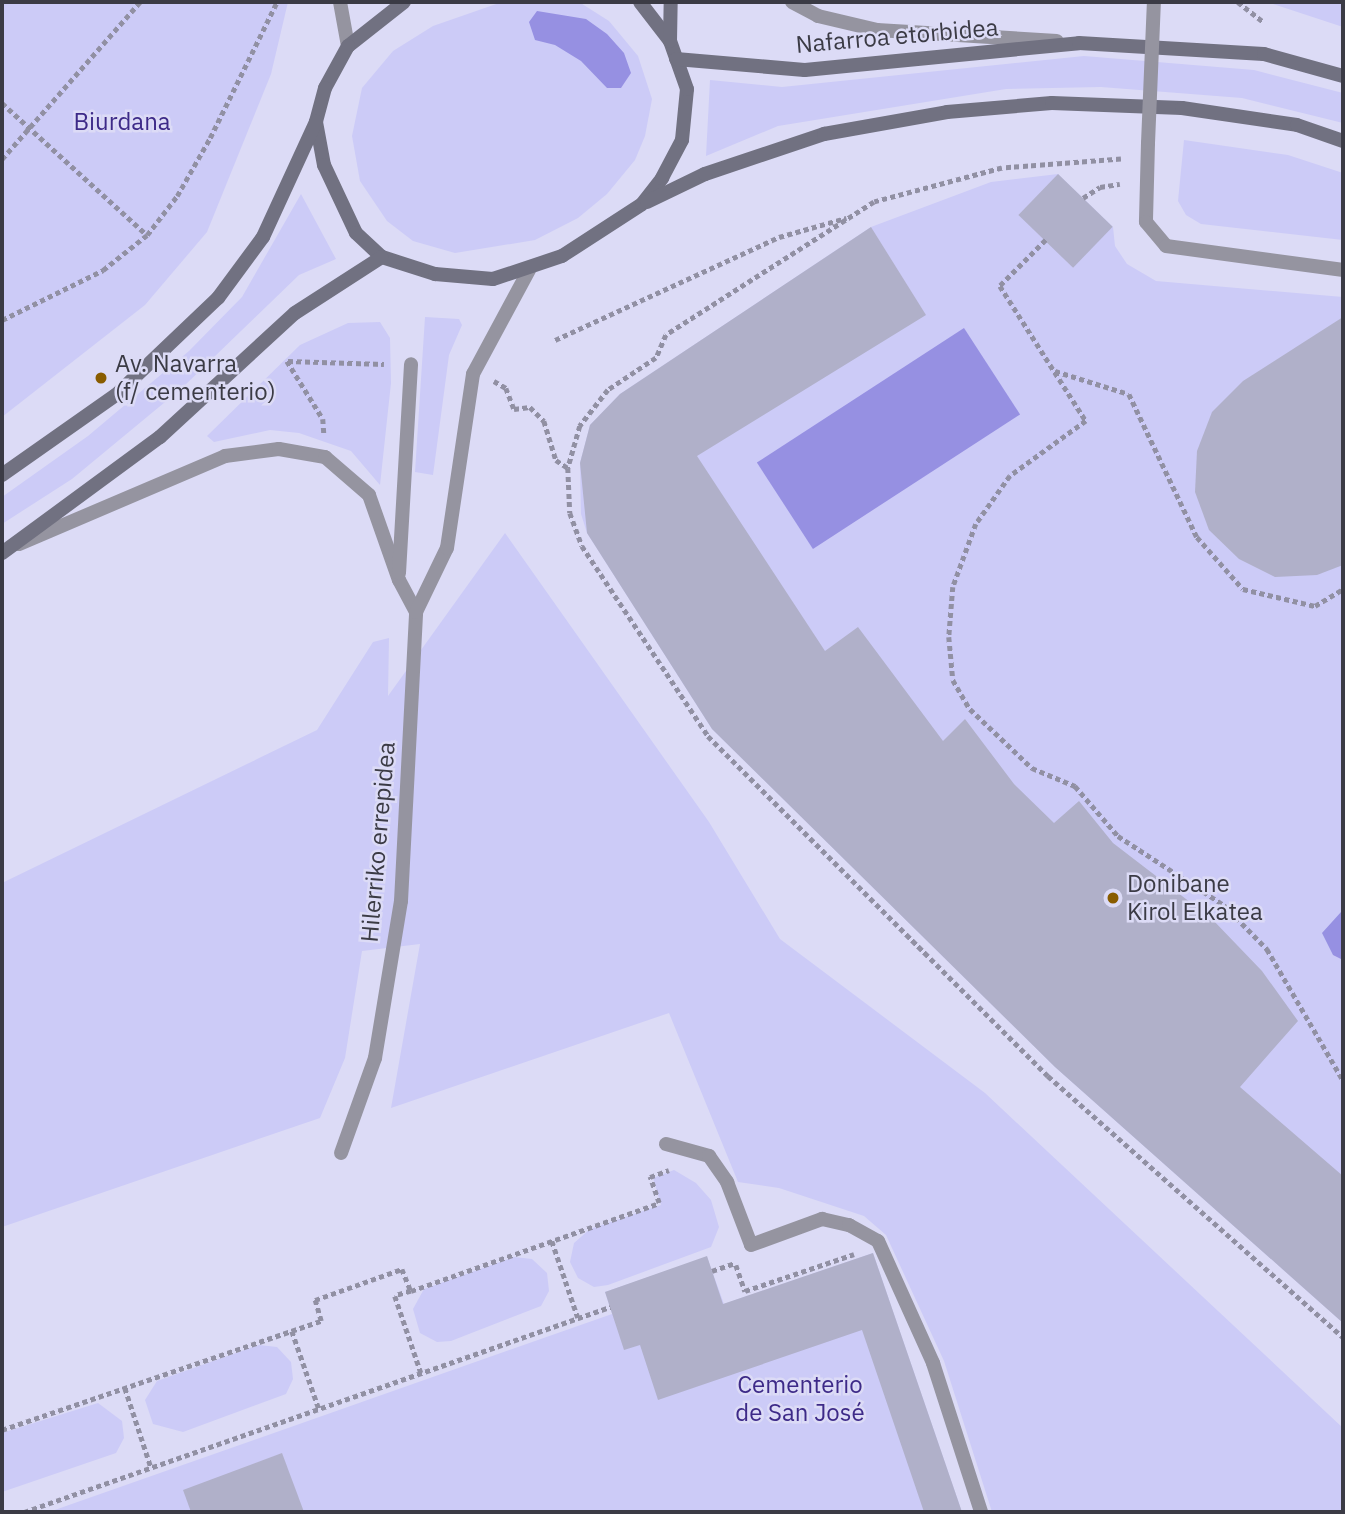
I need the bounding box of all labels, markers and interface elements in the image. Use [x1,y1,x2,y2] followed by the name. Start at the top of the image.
[794,13,1000,59] street label: Nafarroa etorbidea
[73,108,171,136] park label: Biurdana
[115,350,276,406] place label: Av. Navarra (f/ cementerio)
[93,370,109,386] marker: Av. Navarra (f/ cementerio)
[355,740,401,944] street label: Hilerriko errepidea
[1127,870,1263,926] place label: Donibane Kirol Elkatea
[1105,890,1121,906] marker: Donibane Kirol Elkatea
[735,1371,865,1427] park label: Cementerio de San José

